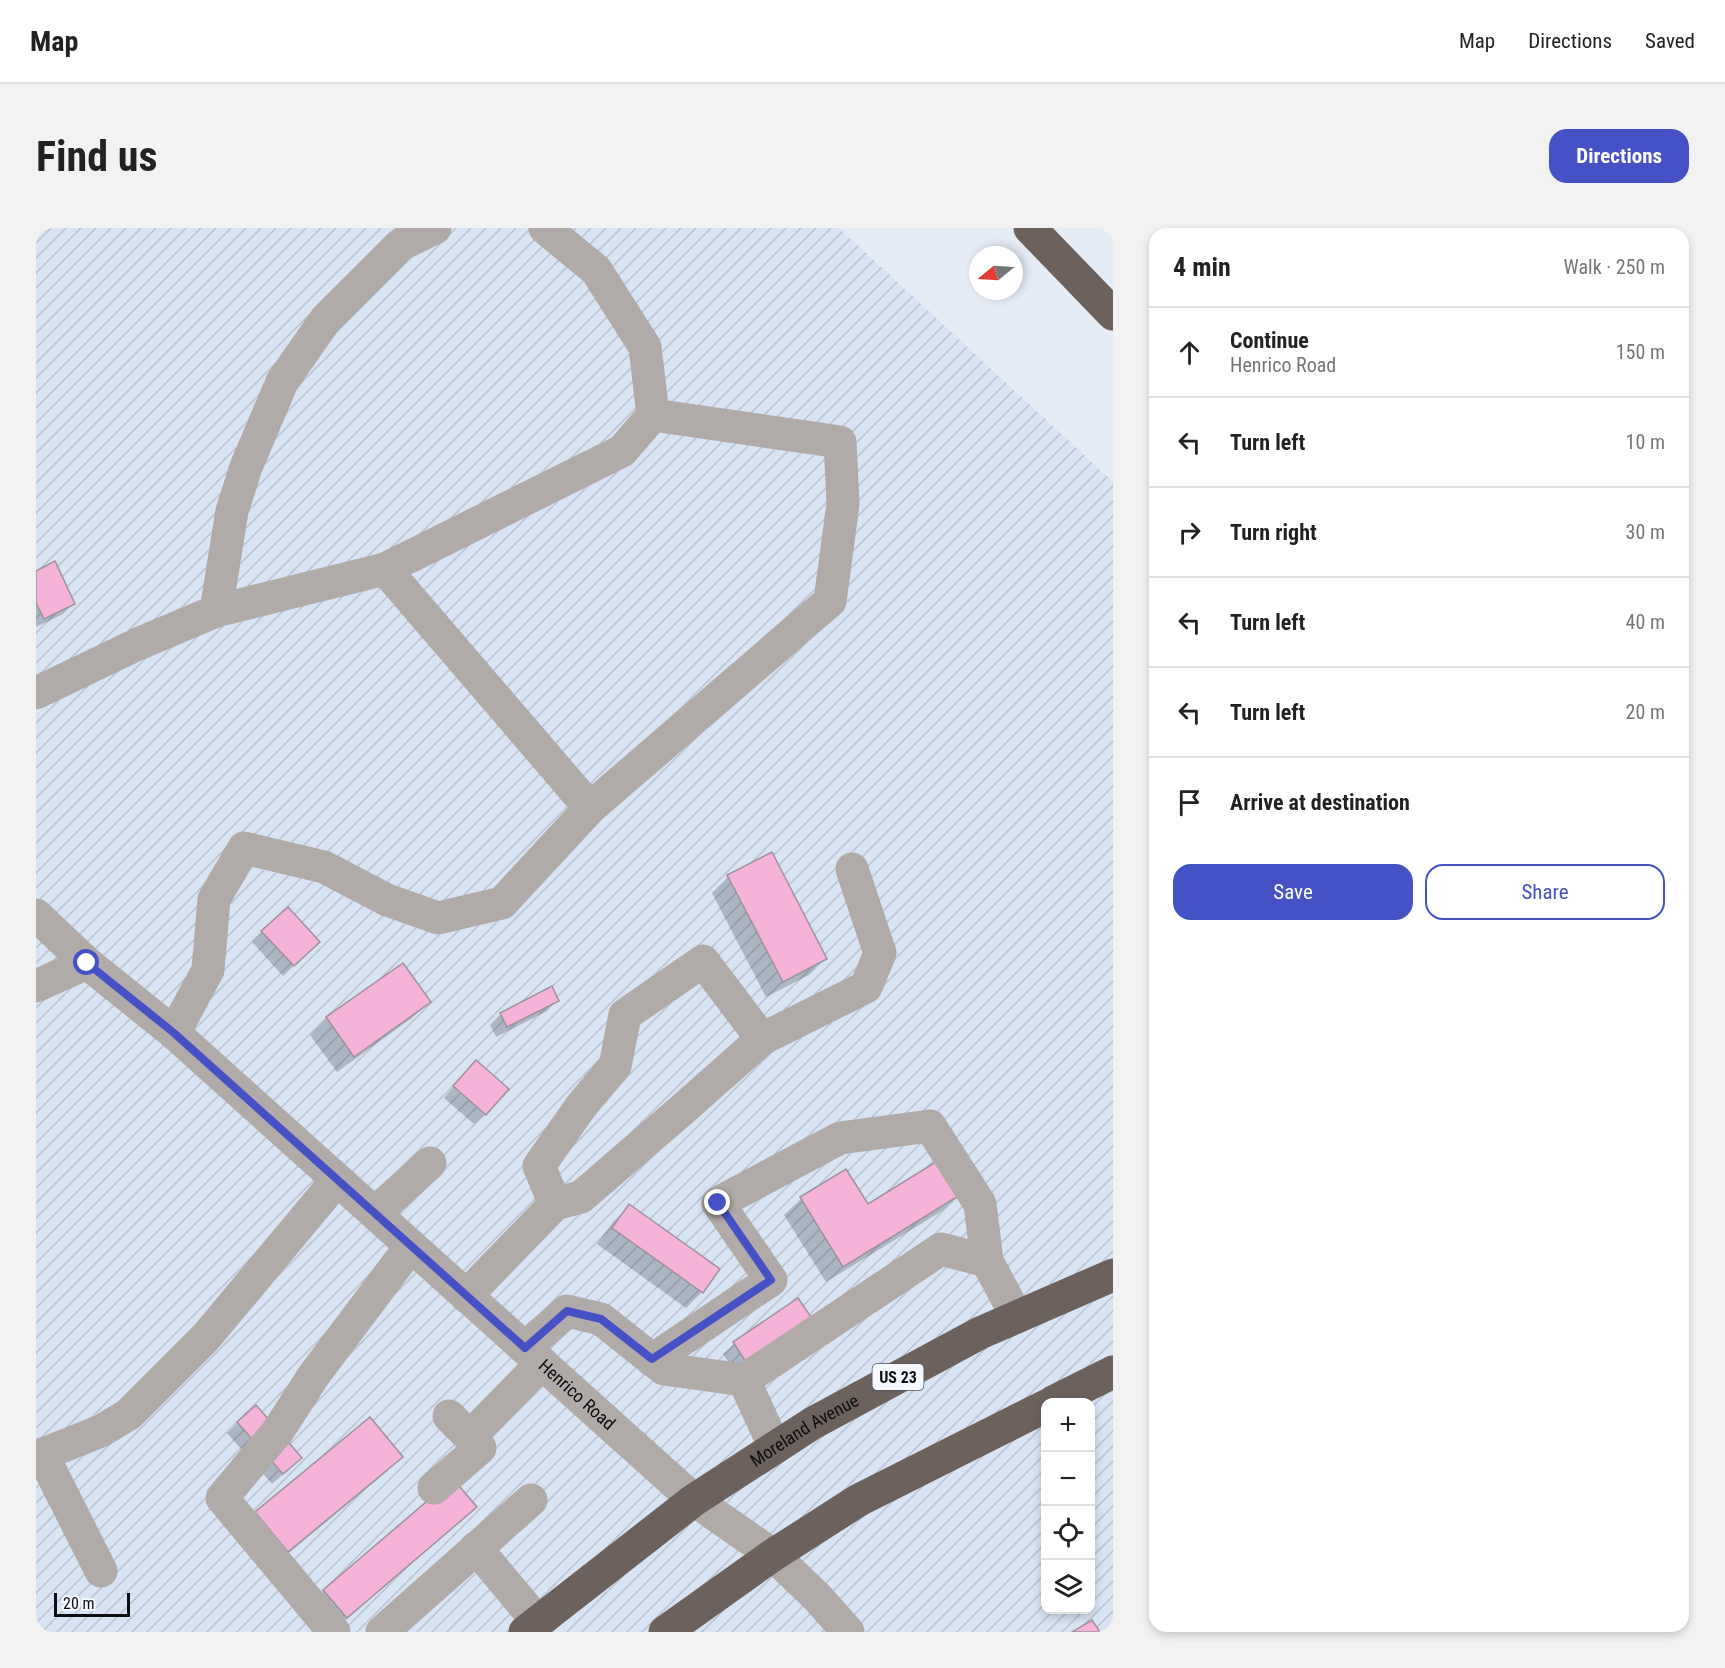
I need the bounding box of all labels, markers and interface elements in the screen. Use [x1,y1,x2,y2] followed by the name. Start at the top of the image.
[30,25,78,58] text: Map
[1459,29,1495,53] text: Map
[1528,29,1612,53] text: Directions
[1645,29,1695,53] text: Saved
[1549,129,1689,183] button: Directions
[36,132,157,181] text: Find us
[969,246,1023,300] north arrow
[1173,252,1231,282] text: 4 min
[1564,255,1665,279] text: Walk · 250 m
[1230,328,1309,353] text: Continue
[1173,336,1206,369] icon: ahead
[1616,340,1665,364] text: 150 m
[1230,353,1336,377] text: Henrico Road
[1173,426,1206,459] icon: left
[1230,430,1305,455] text: Turn left
[1626,430,1665,454] text: 10 m
[1173,516,1206,549] icon: right
[1230,520,1317,545] text: Turn right
[1626,520,1665,544] text: 30 m
[1173,606,1206,639] icon: left
[1230,610,1305,635] text: Turn left
[1626,610,1665,634] text: 40 m
[1173,696,1206,729] icon: left
[1230,700,1305,725] text: Turn left
[1626,700,1665,724] text: 20 m
[1173,786,1206,819] icon: arrive
[1230,790,1410,815] text: Arrive at destination
[1173,864,1413,920] button: Save
[1425,864,1665,920] button: Share
[73,949,99,975] route start
[704,1189,730,1215] route end
[534,1355,620,1434] street label: Henrico Road
[872,1364,924,1390] road number: US 23
[746,1389,862,1471] street label: Moreland Avenue
[1041,1398,1095,1614] map controls
[1041,1398,1095,1452] button: +
[1041,1452,1095,1506] button: −
[1041,1506,1095,1560] button: locate
[1041,1560,1095,1614] button: layers
[54,1590,130,1618] scale bar
[63,1594,95,1613] text: 20 m

